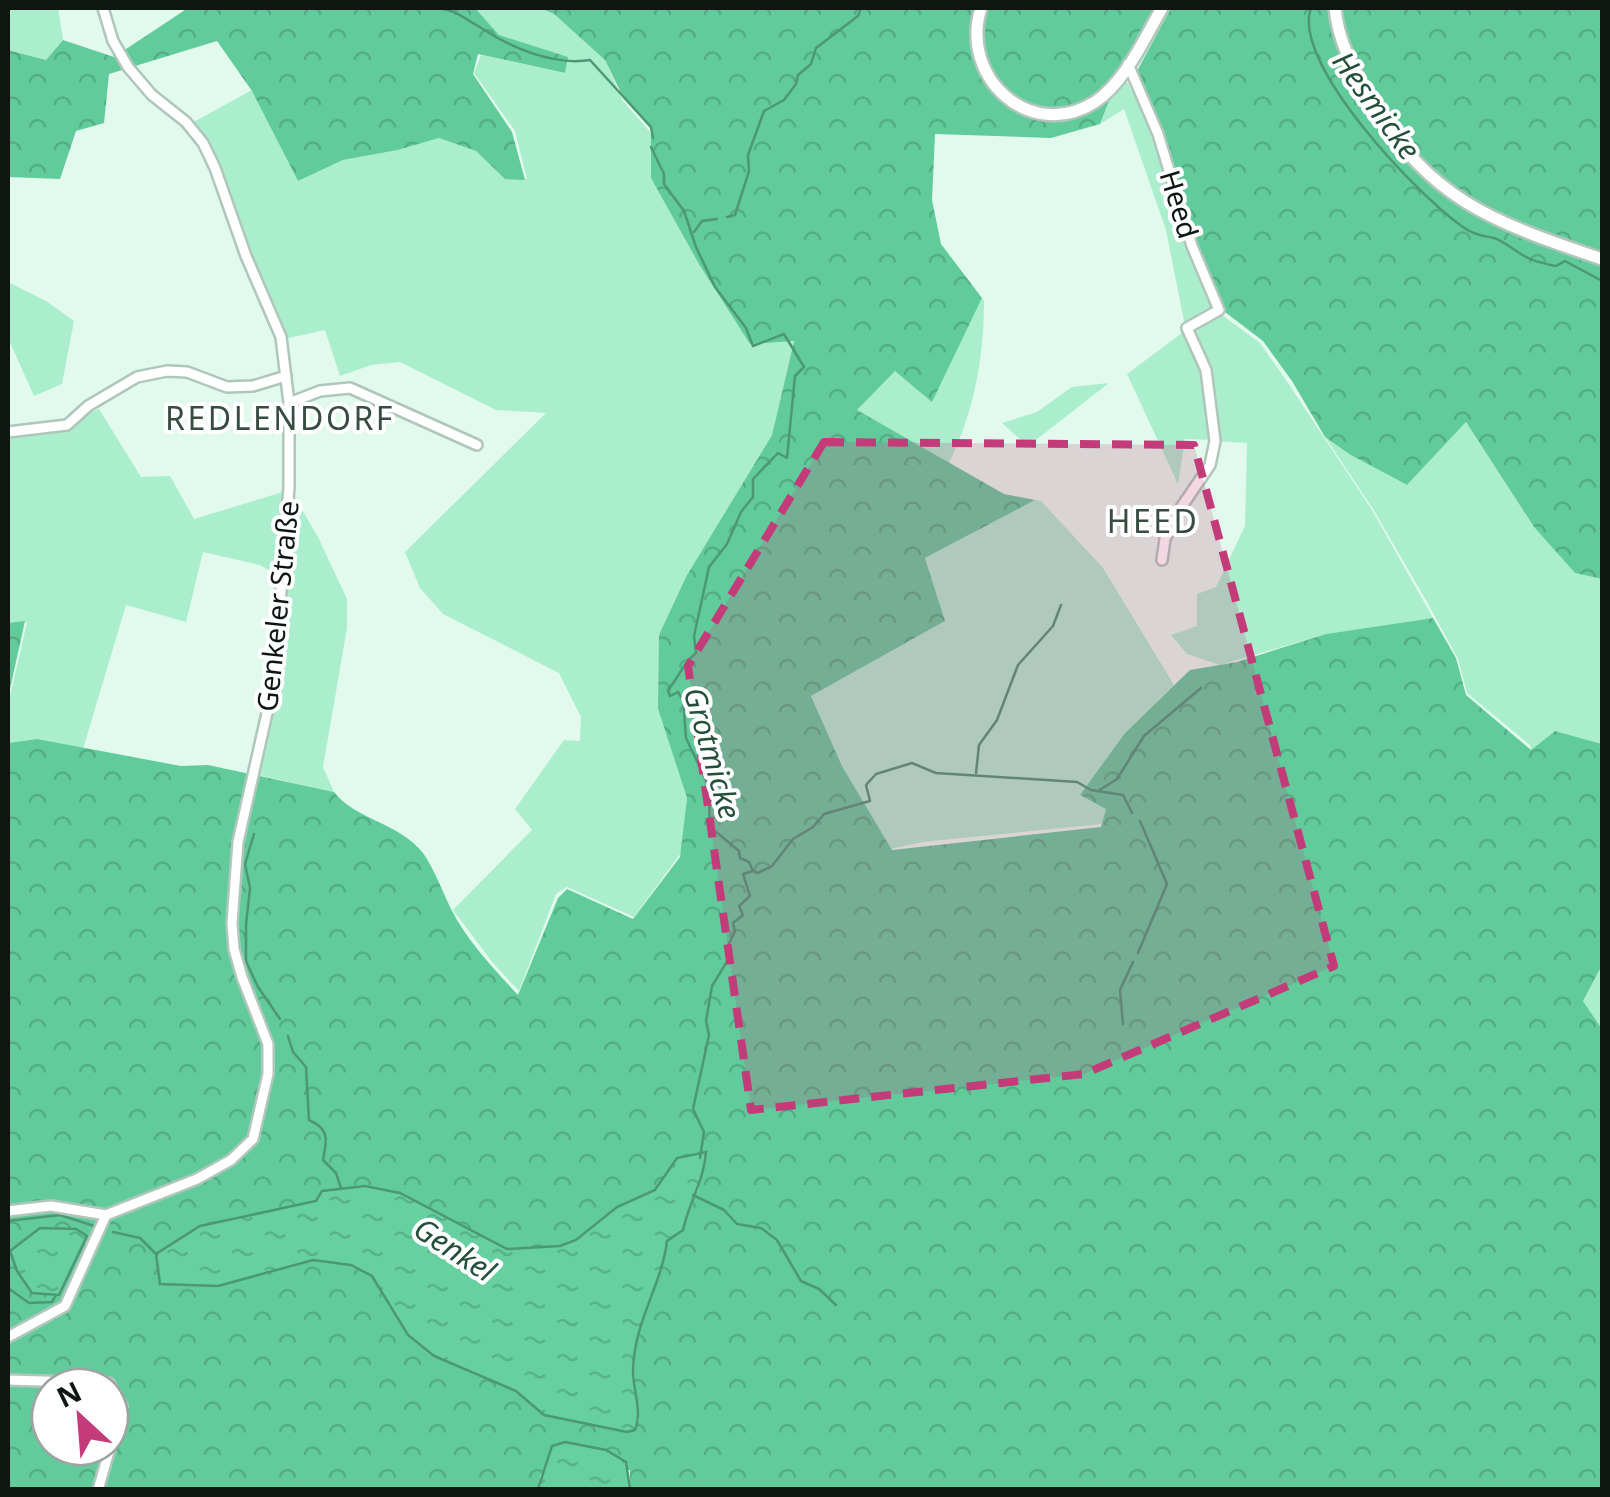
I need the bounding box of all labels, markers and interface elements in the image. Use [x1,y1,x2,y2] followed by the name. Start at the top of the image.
[1324,42,1430,168] water label: Hesmicke
[1152,165,1208,243] street label: Heed
[165,396,395,439] district label: REDLENDORF
[247,499,307,713] street label: Genkeler Straße
[1107,499,1199,542] district label: HEED
[675,682,751,824] water label: Grotmicke
[406,1207,505,1291] water label: Genkel
[30,1367,130,1467] north arrow
[50,1372,87,1416] text: N

